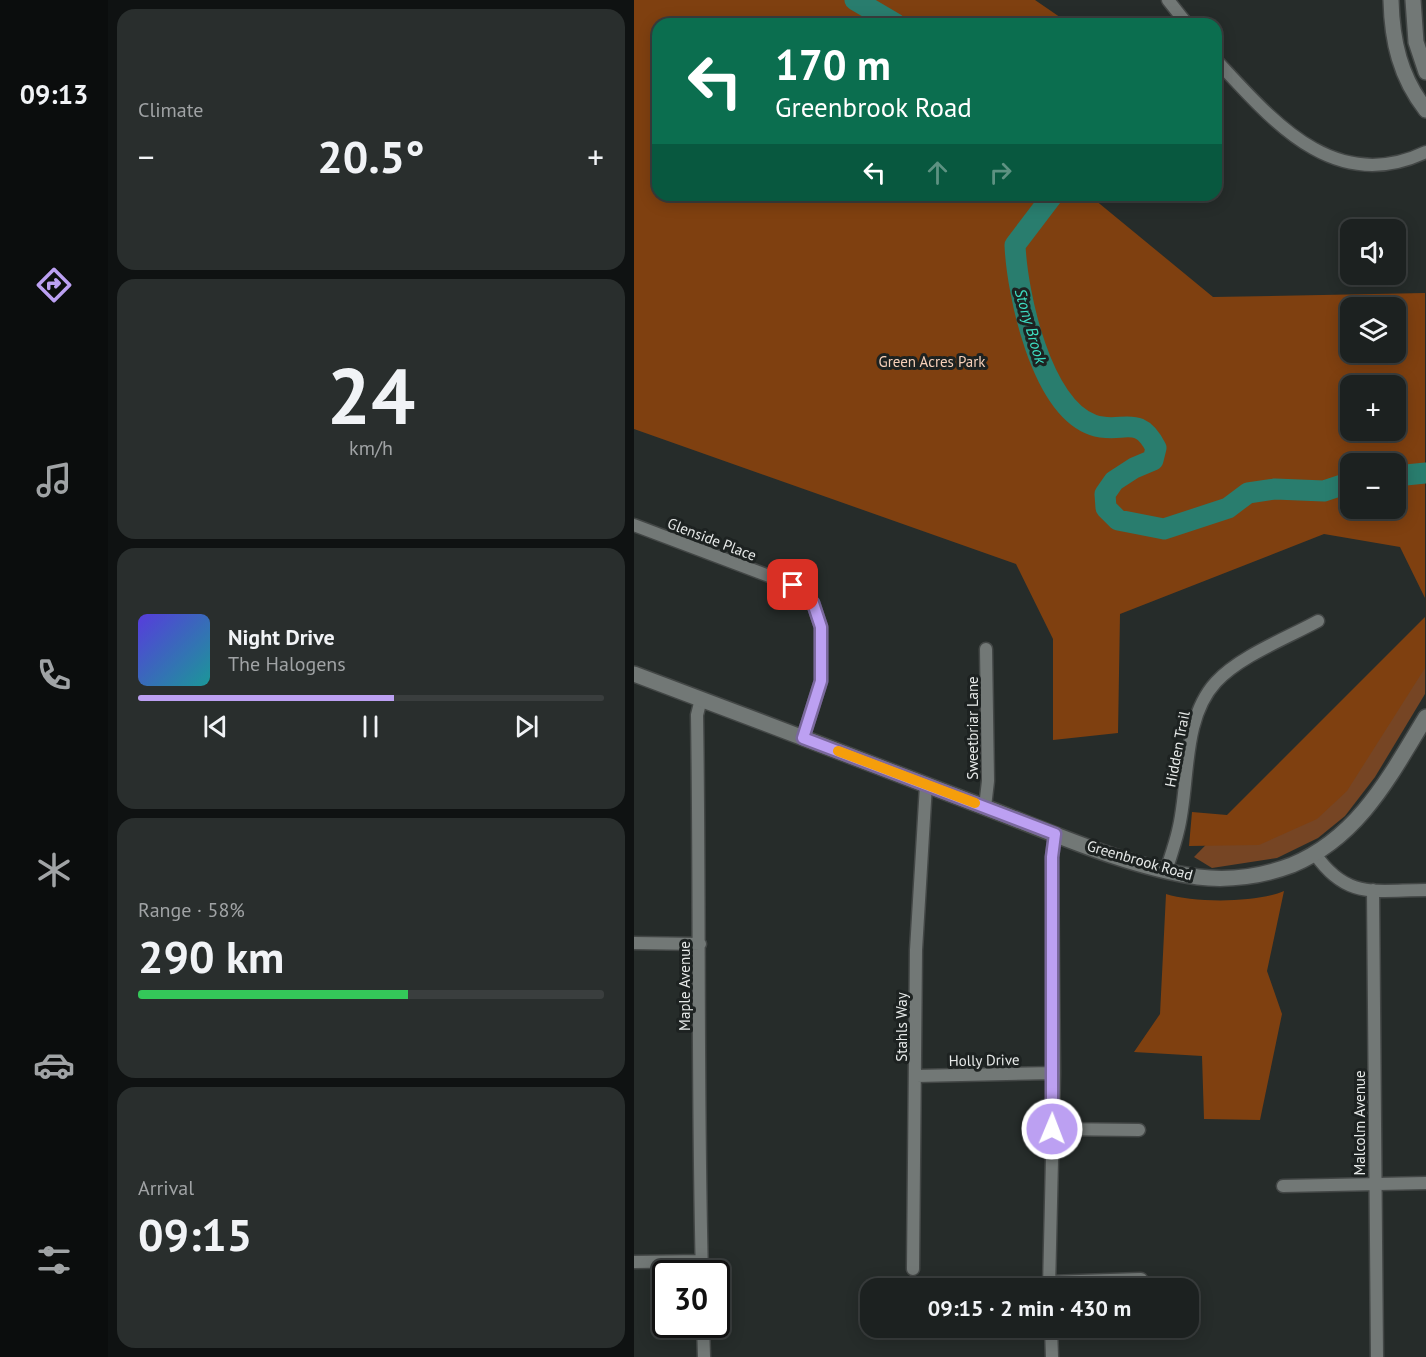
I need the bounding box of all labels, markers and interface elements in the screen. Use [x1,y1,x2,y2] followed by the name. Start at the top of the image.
[775,37,891,92] text: 170 m
[676,42,754,120] icon: left
[20,77,88,111] text: 09:13
[775,90,972,124] text: Greenbrook Road
[138,97,204,123] text: Climate
[317,127,425,185] text: 20.5°
[138,135,155,178] text: −
[587,135,604,178] text: +
[858,156,891,189] icon: left
[921,156,954,189] icon: ahead
[984,156,1017,189] icon: right
[1340,219,1406,519] map controls
[1340,219,1406,285] button: sound
[33,264,75,306] icon: directions
[1011,286,1052,367] water label: Stony Brook
[1340,297,1406,363] button: layers
[327,345,415,446] text: 24
[878,352,986,371] park label: Green Acres Park
[1340,375,1406,441] button: +
[349,435,393,461] text: km/h
[1340,453,1406,519] button: −
[33,459,75,501] icon: music
[665,513,759,565] street label: Glenside Place
[767,559,818,610] pin
[776,568,809,601] icon: arrive
[228,623,335,651] text: Night Drive
[228,651,346,677] text: The Halogens
[33,654,75,696] icon: phone
[963,676,982,780] street label: Sweetbriar Lane
[1160,709,1194,789] street label: Hidden Trail
[199,710,232,743] icon: previous
[354,710,387,743] icon: pause
[510,710,543,743] icon: next
[1085,836,1195,884] street label: Greenbrook Road
[33,849,75,891] icon: climate
[138,897,245,923] text: Range · 58%
[138,927,284,985] text: 290 km
[675,941,694,1031] street label: Maple Avenue
[892,992,911,1062] street label: Stahls Way
[33,1044,75,1086] icon: car
[948,1050,1020,1070] street label: Holly Drive
[1350,1070,1369,1176] street label: Malcolm Avenue
[1020,1097,1084,1161] position arrow
[138,1175,194,1201] text: Arrival
[138,1205,252,1263] text: 09:15
[33,1239,75,1281] icon: filters
[652,1260,730,1338] speed limit sign: 30
[928,1294,1131,1322] text: 09:15 · 2 min · 430 m

